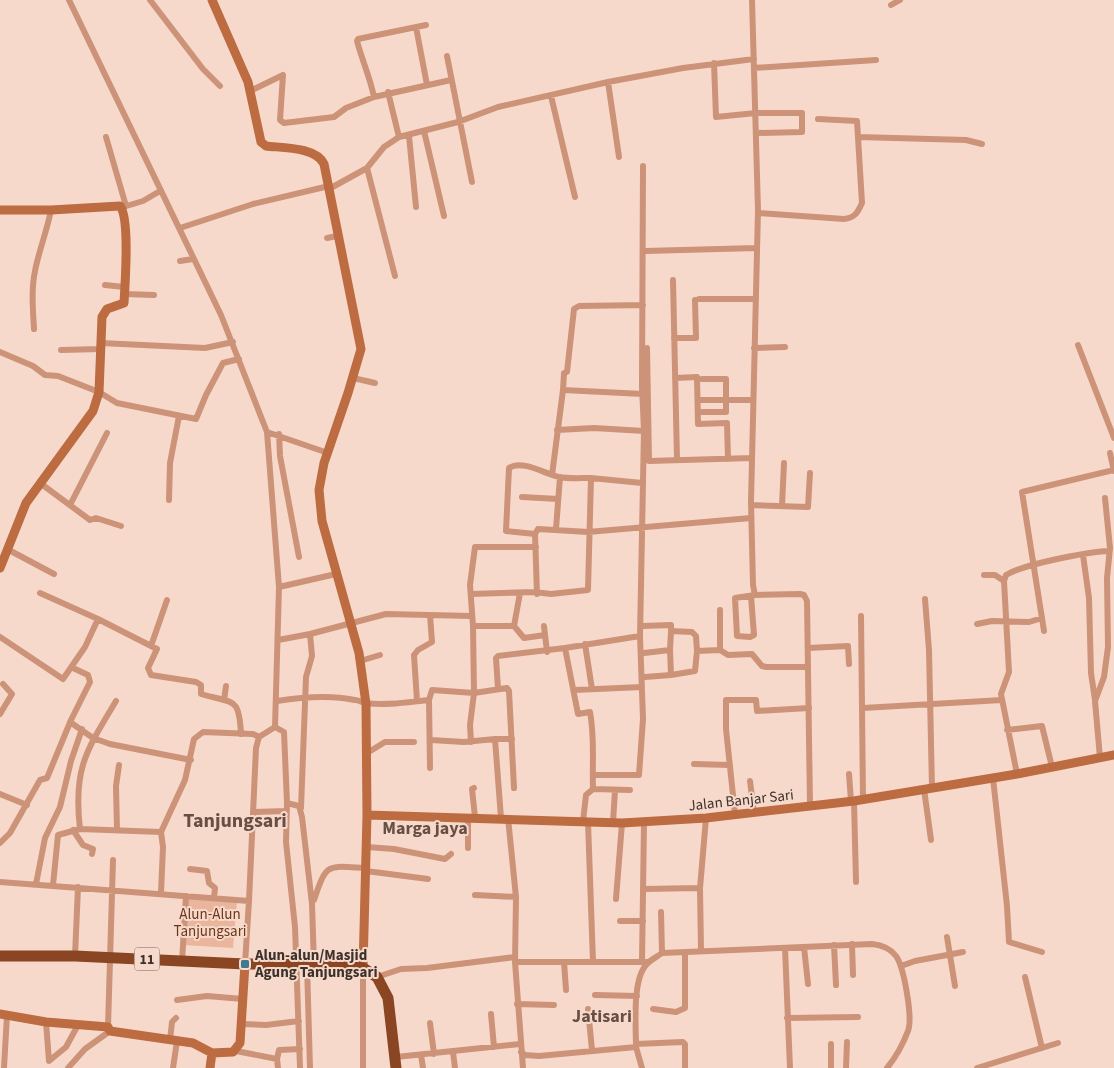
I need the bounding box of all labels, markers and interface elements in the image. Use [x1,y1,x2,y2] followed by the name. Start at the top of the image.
[687,785,795,816] street label: Jalan Banjar Sari
[183,807,287,835] district label: Tanjungsari
[382,816,468,841] district label: Marga jaya
[173,904,247,942] park label: Alun-Alun Tanjungsari
[254,945,378,983] place label: Alun-alun/Masjid Agung Tanjungsari
[134,948,160,971] road number: 11
[239,958,251,970] marker: Alun-alun/Masjid Agung Tanjungsari
[572,1004,632,1029] district label: Jatisari

